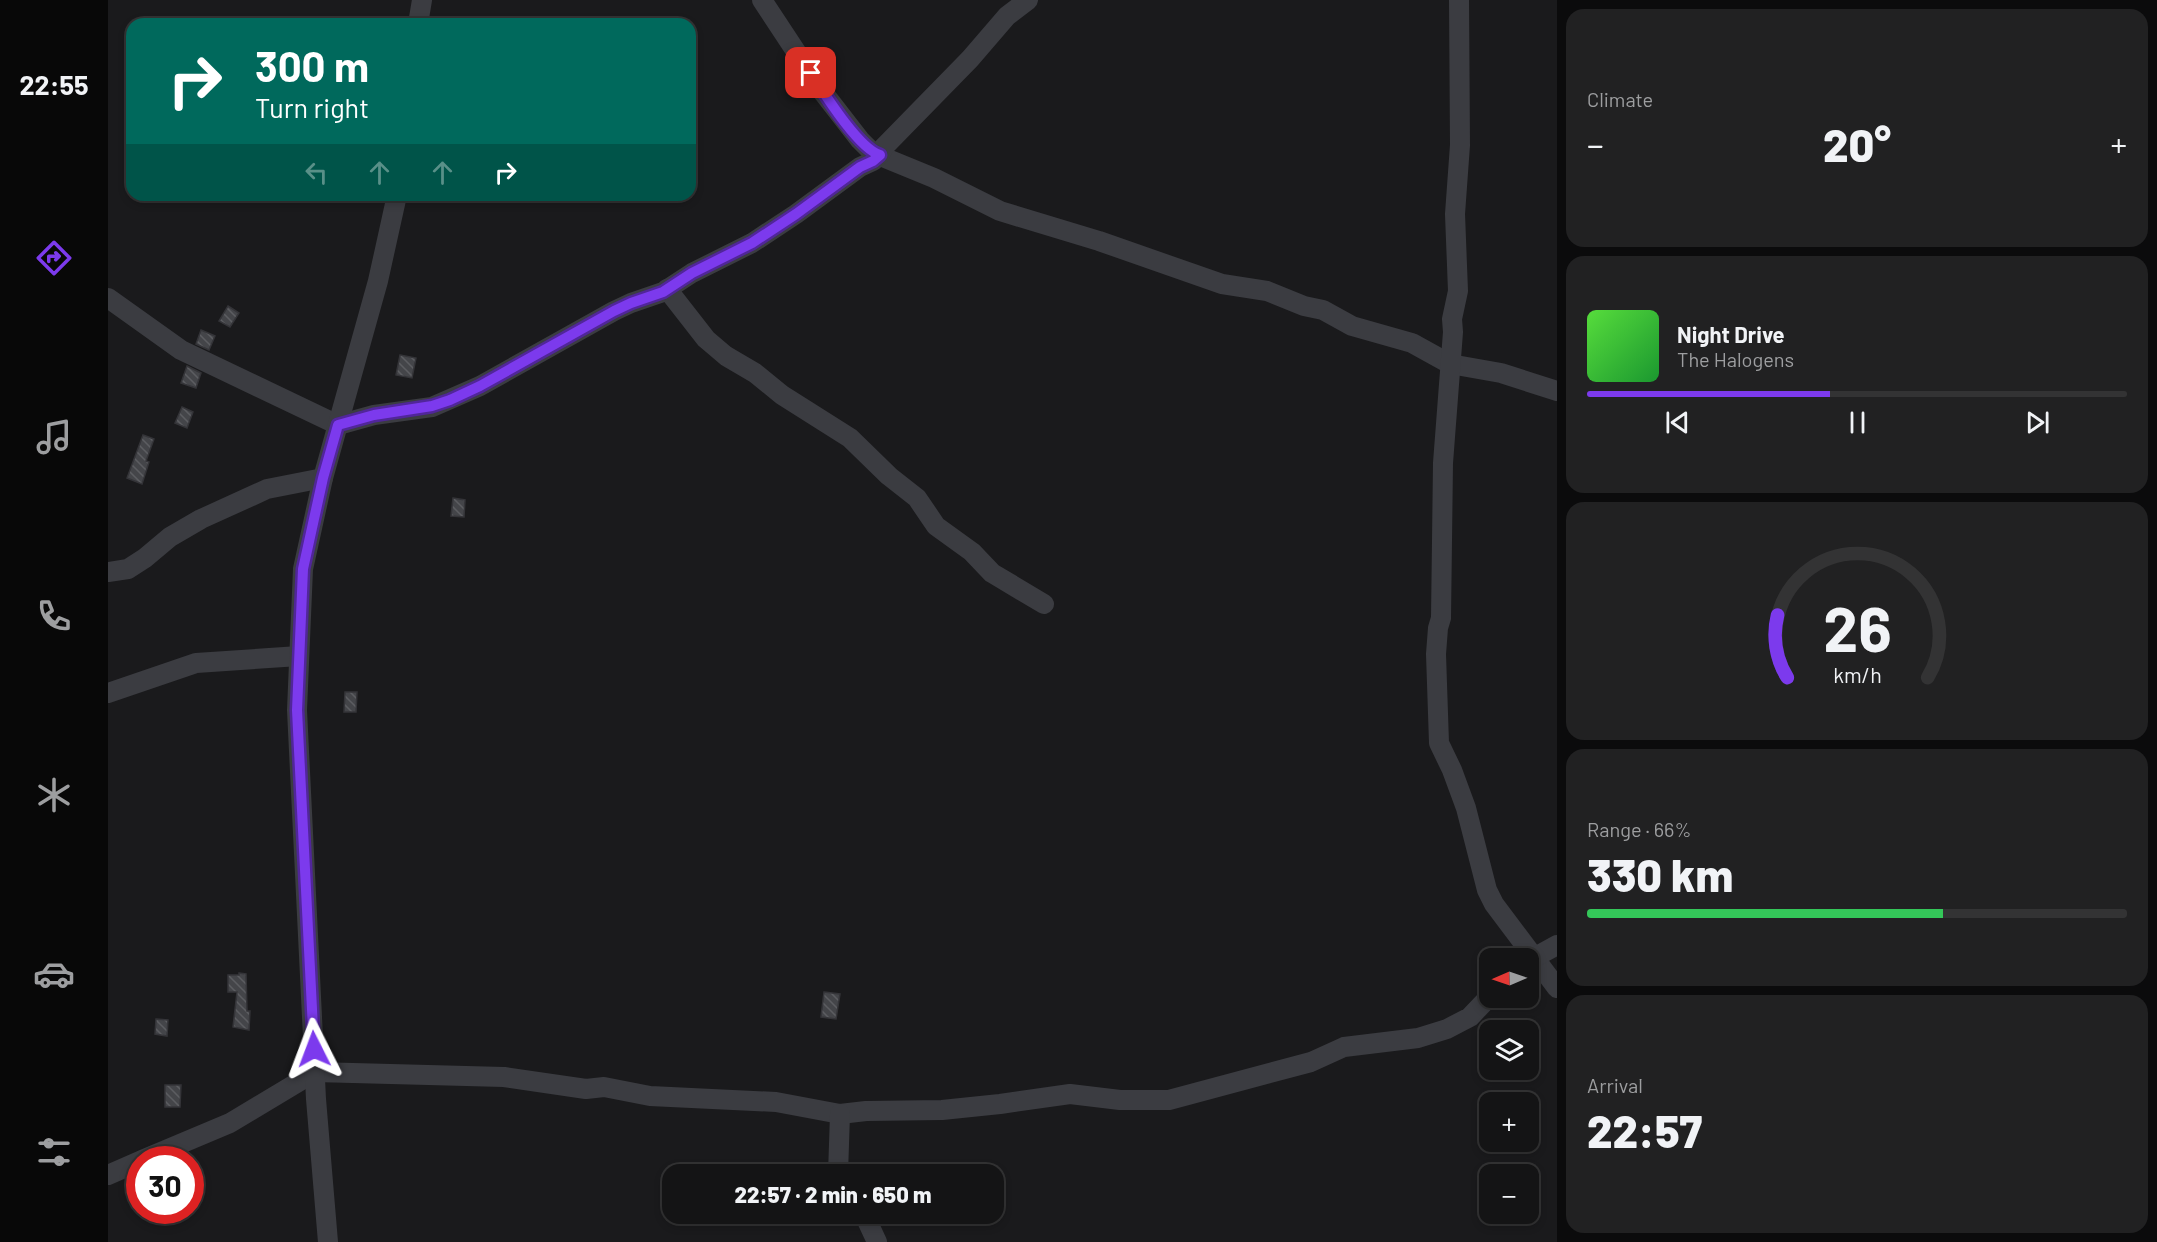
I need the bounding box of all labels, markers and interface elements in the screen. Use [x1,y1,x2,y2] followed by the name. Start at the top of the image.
[255,40,369,90] text: 300 m
[156,42,234,120] icon: right
[785,47,836,98] pin
[794,56,827,89] icon: arrive
[19,68,89,100] text: 22:55
[1587,87,1653,111] text: Climate
[255,91,369,123] text: Turn right
[1823,117,1891,171] text: 20°
[1587,124,1604,164] text: −
[2111,124,2127,164] text: +
[300,156,333,189] icon: left
[363,156,396,189] icon: ahead
[426,156,459,189] icon: ahead
[489,156,522,189] icon: right
[33,237,75,279] icon: directions
[1677,321,1785,347] text: Night Drive
[1677,347,1794,371] text: The Halogens
[1661,406,1694,439] icon: previous
[1841,406,1874,439] icon: pause
[2021,406,2054,439] icon: next
[33,416,75,458] icon: music
[1823,590,1891,664] text: 26
[33,595,75,637] icon: phone
[1833,662,1881,687] text: km/h
[33,774,75,816] icon: climate
[1587,817,1691,841] text: Range · 66%
[1587,847,1733,901] text: 330 km
[1479,948,1539,1008] north arrow
[1479,948,1539,1224] map controls
[33,953,75,995] icon: car
[282,1017,346,1081] position arrow
[1479,1020,1539,1080] button: layers
[1587,1073,1643,1097] text: Arrival
[1479,1092,1539,1152] button: +
[1587,1103,1702,1157] text: 22:57
[33,1131,75,1173] icon: filters
[126,1146,204,1224] speed limit sign: 30
[1479,1164,1539,1224] button: −
[734,1181,932,1207] text: 22:57 · 2 min · 650 m

